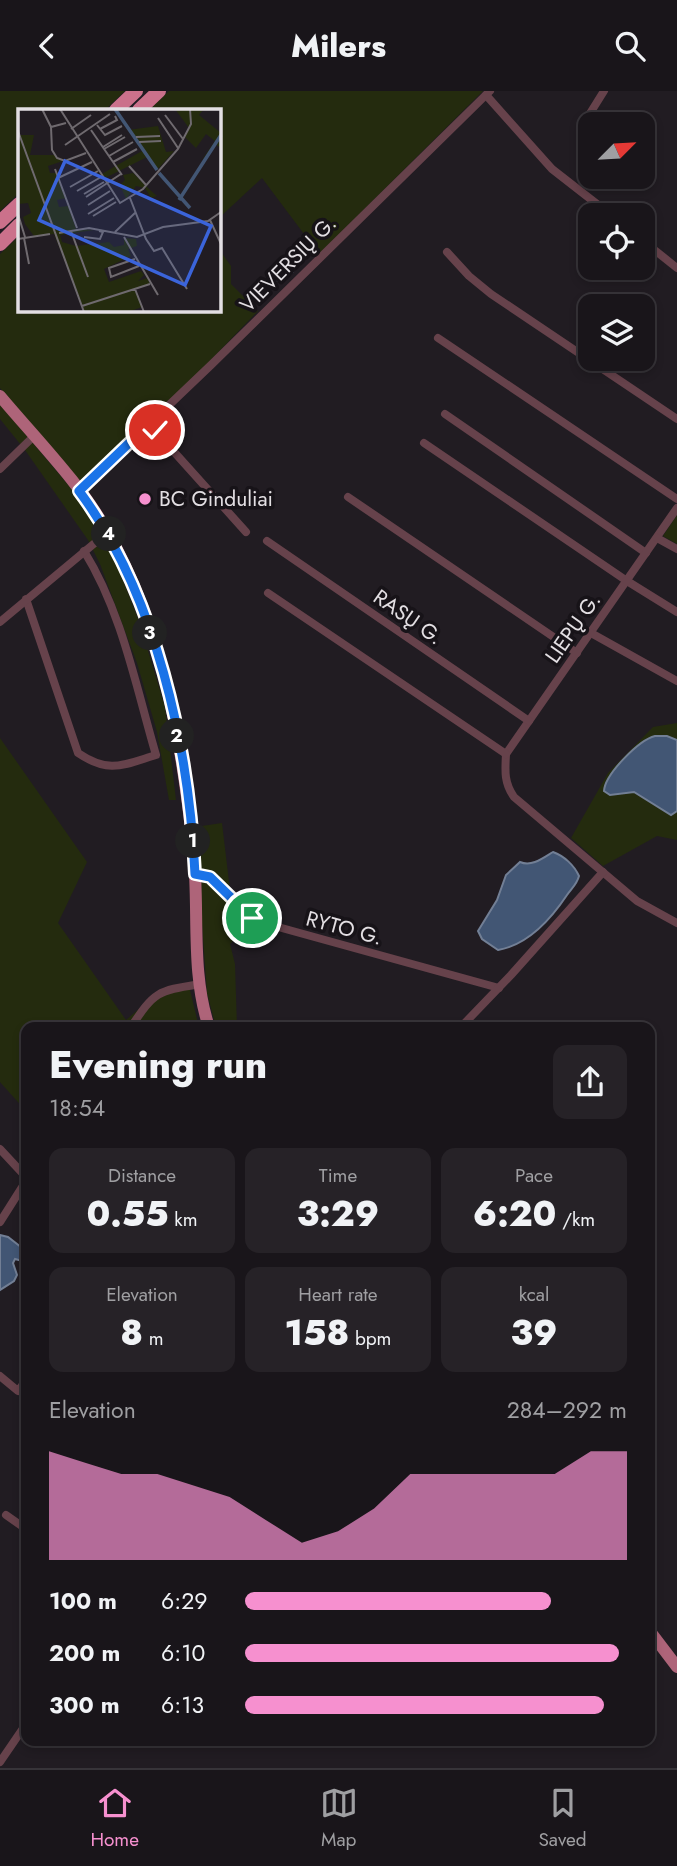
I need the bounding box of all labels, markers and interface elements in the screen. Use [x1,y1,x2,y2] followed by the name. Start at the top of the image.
[291,23,386,69] text: Milers
[28,27,66,65] icon: back
[611,27,649,65] icon: search
[18,109,220,311] inset map
[578,112,654,189] north arrow
[578,112,655,371] map controls
[578,203,655,280] button: locate
[233,209,343,319] street label: VIEVERSIŲ G.
[578,294,655,371] button: layers
[125,400,185,460] pin
[136,411,174,449] icon: check
[159,484,273,514] place label: BC Ginduliai
[137,491,153,507] marker: BC Ginduliai
[92,517,126,551] pin: 4
[102,520,115,547] text: 4
[367,582,449,652] street label: RASŲ G.
[538,587,608,669] street label: LIEPŲ G.
[132,615,168,651] pin: 3
[144,619,155,646] text: 3
[160,719,194,753] pin: 2
[170,722,183,749] text: 2
[176,823,210,859] pin: 1
[188,827,197,854] text: 1
[222,888,282,948] pin
[233,899,271,937] icon: arrive
[303,903,385,953] street label: RYTO G.
[49,1037,267,1092] text: Evening run
[553,1045,627,1119] button: share
[49,1091,105,1125] text: 18:54
[108,1162,176,1189] text: Distance
[319,1162,357,1189] text: Time
[515,1162,553,1189] text: Pace
[86,1189,169,1239] text: 0.55
[297,1189,379,1239] text: 3:29
[473,1189,556,1239] text: 6:20
[169,1206,198,1233] text: km
[556,1206,595,1233] text: /km
[106,1281,178,1308] text: Elevation
[298,1281,378,1308] text: Heart rate
[519,1281,549,1308] text: kcal
[120,1308,143,1358] text: 8
[285,1308,349,1358] text: 158
[511,1308,557,1358] text: 39
[143,1325,164,1352] text: m
[349,1325,391,1352] text: bpm
[49,1393,136,1427] text: Elevation
[507,1393,627,1427] text: 284–292 m
[49,1584,117,1618] text: 100 m
[161,1584,207,1618] text: 6:29
[49,1636,120,1670] text: 200 m
[161,1636,205,1670] text: 6:10
[49,1688,120,1722] text: 300 m
[161,1688,204,1722] text: 6:13
[90,1784,139,1853] tab: Home
[320,1784,358,1853] tab: Map
[538,1784,587,1853] tab: Saved

